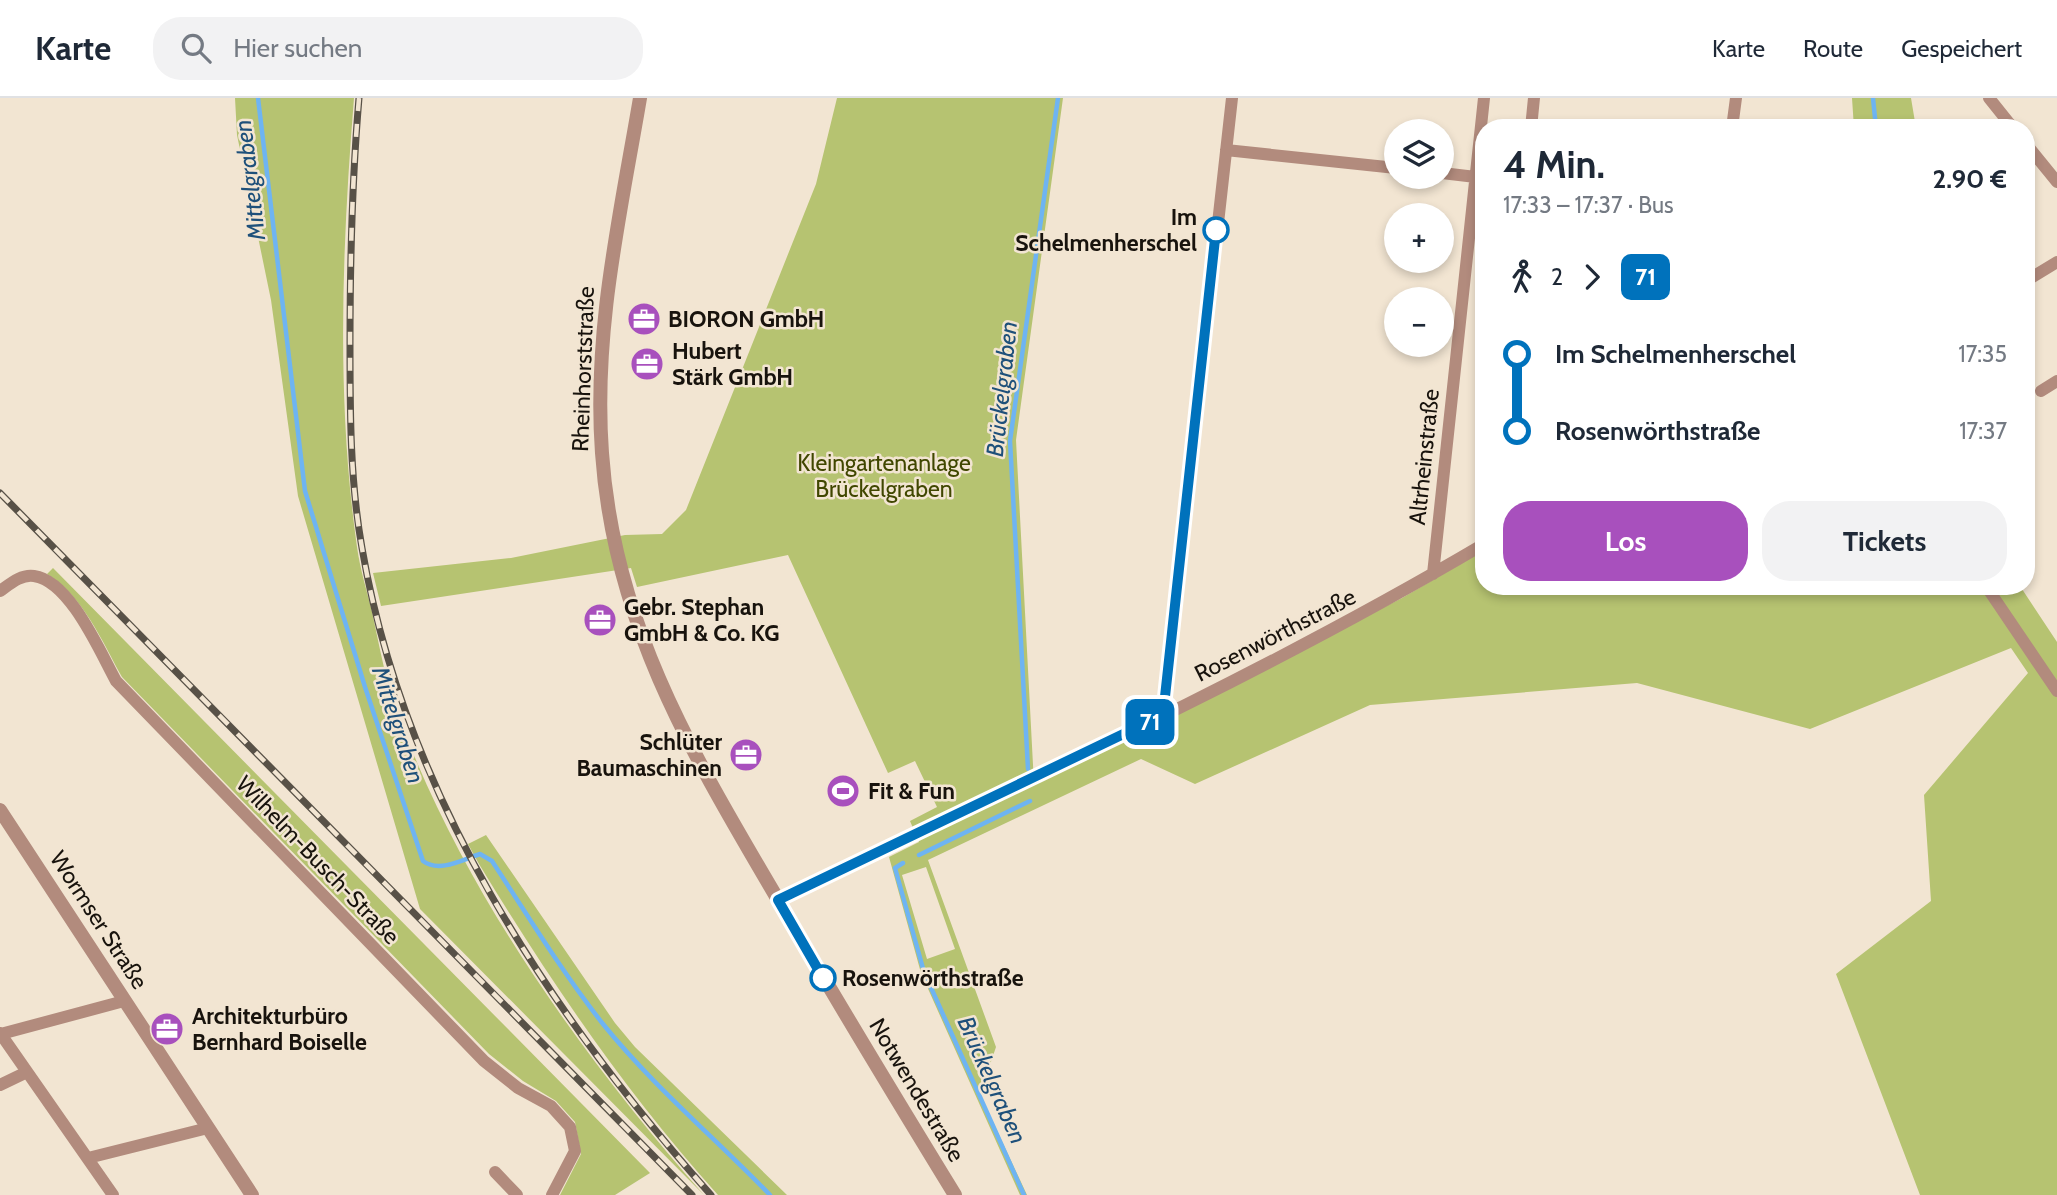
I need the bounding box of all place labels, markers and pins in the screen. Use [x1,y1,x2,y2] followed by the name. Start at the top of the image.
[1015,203,1197,257] place label: Im Schelmenherschel
[1203,217,1229,243] marker: Im Schelmenherschel
[625,300,663,338] office icon: BIORON GmbH
[668,305,824,333] place label: BIORON GmbH
[672,337,793,391] place label: Hubert Stärk GmbH
[628,345,666,383] office icon: Hubert Stärk GmbH
[624,593,780,647] place label: Gebr. Stephan GmbH & Co. KG
[581,601,619,639] office icon: Gebr. Stephan GmbH & Co. KG
[576,728,722,782] place label: Schlüter Baumaschinen
[727,736,765,774] office icon: Schlüter Baumaschinen
[824,772,862,810] sports icon: Fit & Fun
[868,777,955,805] place label: Fit & Fun
[842,964,1024,992] place label: Rosenwörthstraße
[810,965,836,991] marker: Rosenwörthstraße
[192,1002,367,1056] place label: Architekturbüro Bernhard Boiselle
[148,1010,186,1048] office icon: Architekturbüro Bernhard Boiselle

